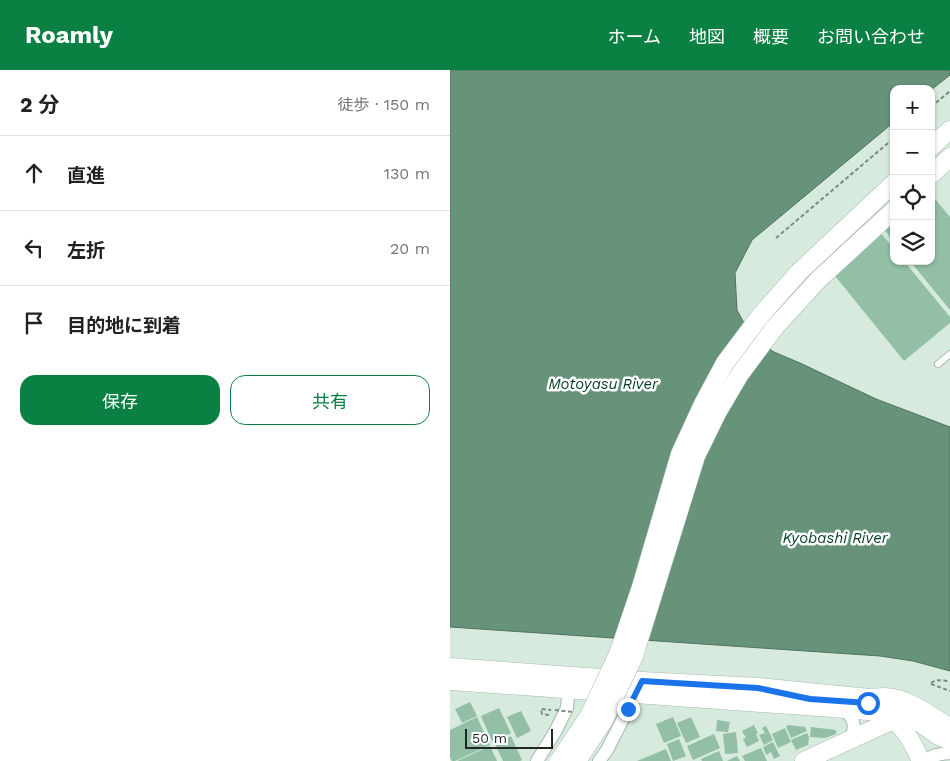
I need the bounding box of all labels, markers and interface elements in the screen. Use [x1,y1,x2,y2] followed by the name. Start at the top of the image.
[25,21,113,49] text: Roamly
[608,26,661,47] text: ホーム
[689,26,725,47] text: 地図
[753,26,789,47] text: 概要
[817,26,925,47] text: お問い合わせ
[890,85,935,265] map controls
[890,85,935,130] button: +
[20,92,60,117] text: 2 分
[338,95,430,114] text: 徒歩 · 150 m
[890,130,935,175] button: −
[20,159,48,187] icon: ahead
[67,164,105,187] text: 直進
[384,164,430,183] text: 130 m
[890,175,935,220] button: locate
[890,220,935,265] button: layers
[20,234,48,262] icon: left
[67,239,105,262] text: 左折
[390,239,430,258] text: 20 m
[20,309,48,337] icon: arrive
[67,314,181,337] text: 目的地に到着
[20,375,220,425] button: 保存
[230,375,430,425] button: 共有
[548,375,659,393] water label: Motoyasu River
[782,529,889,547] water label: Kyobashi River
[857,692,880,715] route start
[617,698,640,721] route end
[465,726,552,749] scale bar
[472,730,507,746] text: 50 m

